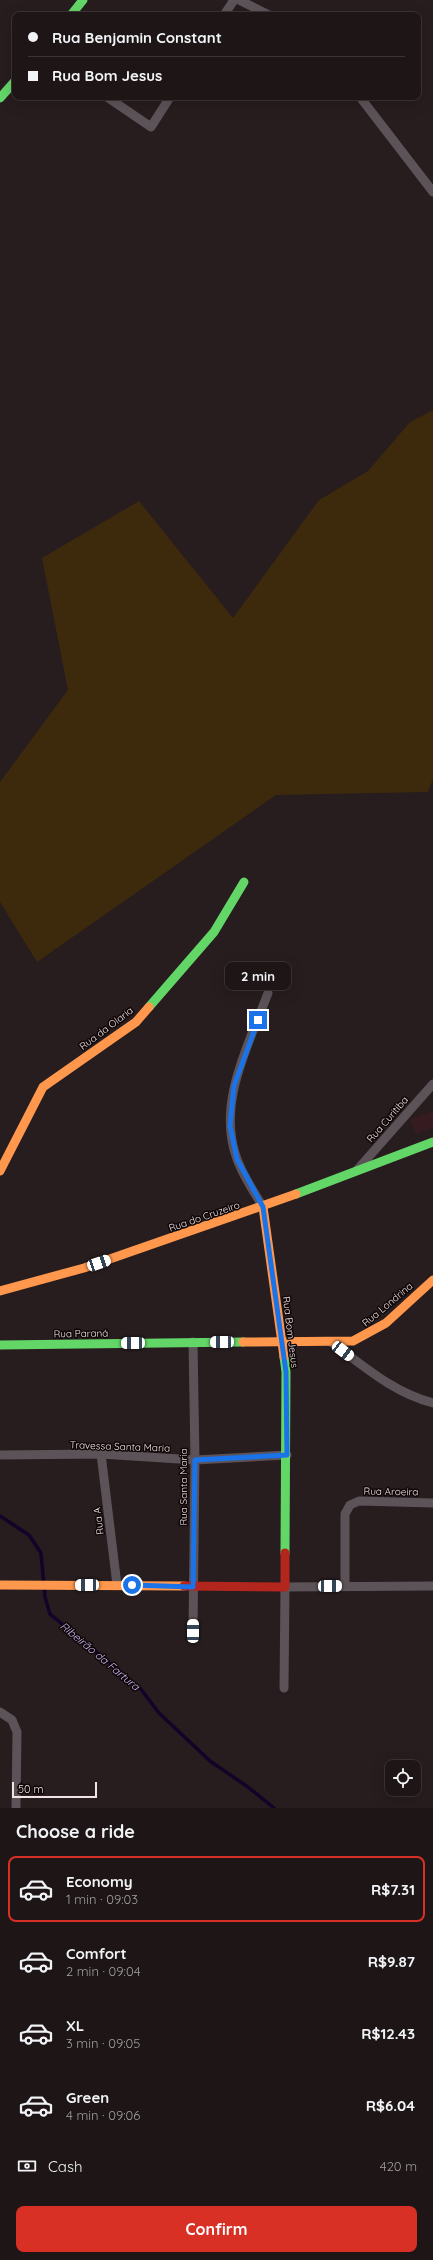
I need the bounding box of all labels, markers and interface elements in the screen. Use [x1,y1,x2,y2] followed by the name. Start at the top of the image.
[52,28,222,47] text: Rua Benjamin Constant
[52,66,162,85] text: Rua Bom Jesus
[225,962,291,990] callout: 2 min
[241,968,275,984] text: 2 min
[77,1004,136,1053] street label: Rua da Olaria
[249,1011,267,1029] route end
[364,1094,411,1145] street label: Rua Curitiba
[167,1198,241,1235] street label: Rua do Cruzeiro
[86,1253,112,1273] car
[359,1279,415,1329] street label: Rua Londrina
[280,1296,301,1369] street label: Rua Bom Jesus
[54,1327,108,1340] street label: Rua Paraná
[210,1336,234,1348] car
[121,1337,145,1349] car
[330,1339,356,1363] car
[70,1438,170,1455] street label: Travessa Santa Maria
[177,1448,190,1526] street label: Rua Santa Maria
[363,1485,419,1498] street label: Rua Aroeira
[90,1506,107,1535] street label: Rua A
[123,1576,141,1594] route start
[75,1579,99,1591] car
[318,1580,342,1592] car
[57,1619,144,1694] water label: Ribeirão da Fartura
[187,1619,199,1643] car
[385,1760,421,1796] map controls
[385,1760,421,1796] button: locate
[12,1780,97,1799] scale bar
[18,1782,44,1796] text: 50 m
[16,1820,135,1843] text: Choose a ride
[18,1871,54,1907] icon: car
[66,1872,133,1891] text: Economy
[371,1880,415,1899] text: R$7.31
[66,1891,138,1907] text: 1 min · 09:03
[18,1943,54,1979] icon: car
[66,1944,127,1963] text: Comfort
[368,1952,415,1971] text: R$9.87
[66,1963,141,1979] text: 2 min · 09:04
[18,2015,54,2051] icon: car
[66,2016,84,2035] text: XL
[361,2024,415,2043] text: R$12.43
[66,2035,140,2051] text: 3 min · 09:05
[18,2087,54,2123] icon: car
[66,2088,109,2107] text: Green
[366,2096,415,2115] text: R$6.04
[66,2107,140,2123] text: 4 min · 09:06
[16,2155,38,2177] icon: cash
[48,2157,82,2176] text: Cash
[380,2158,417,2174] text: 420 m
[16,2206,417,2252] button: Confirm

